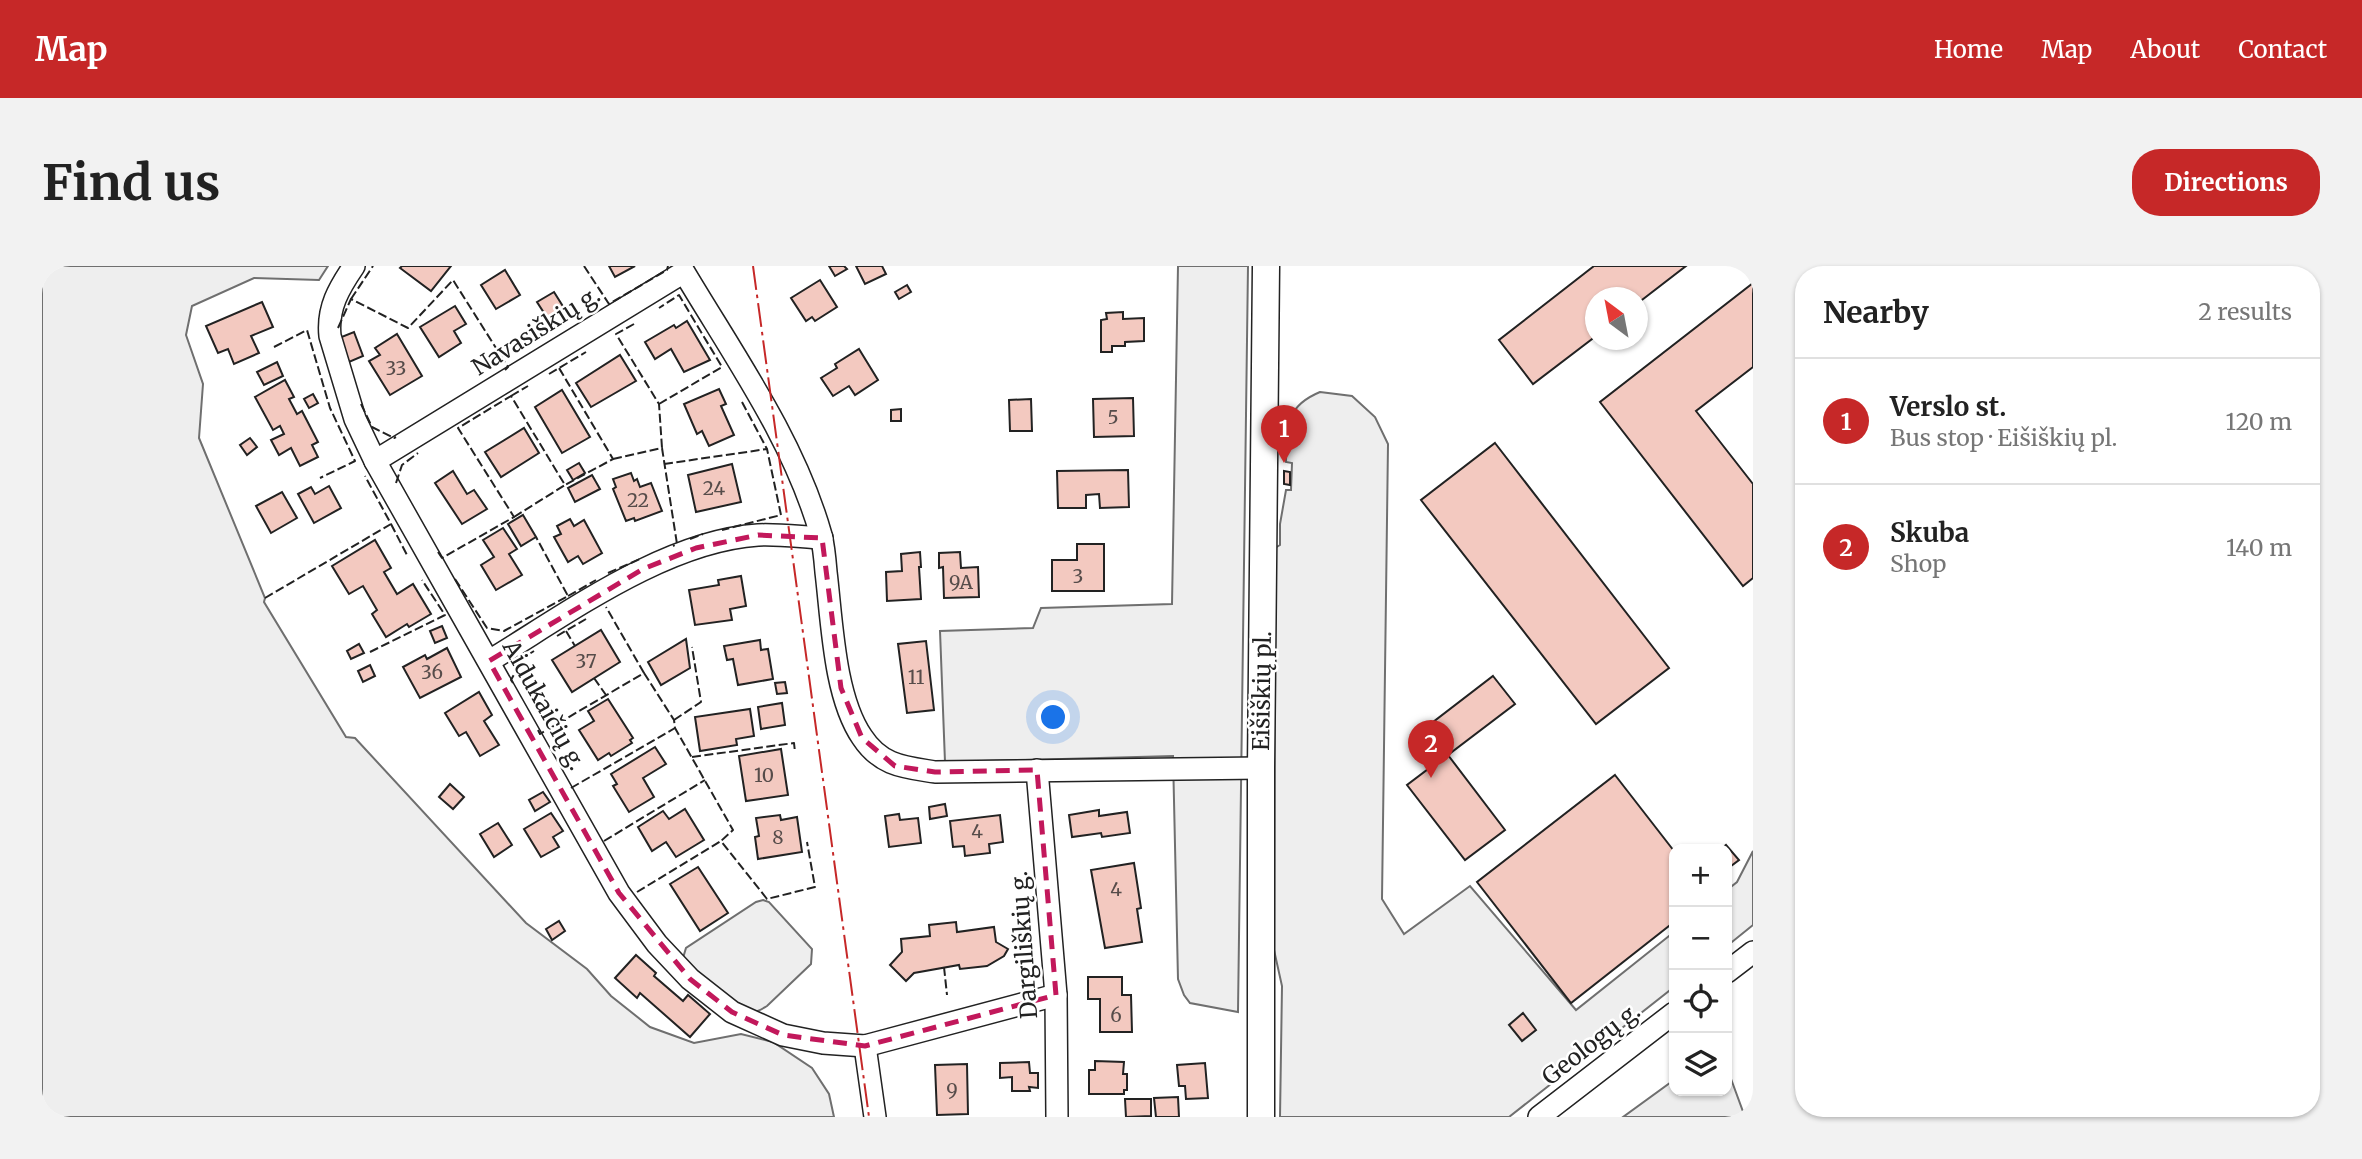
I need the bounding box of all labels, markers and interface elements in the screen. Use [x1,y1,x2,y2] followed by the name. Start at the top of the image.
[35,29,108,70] text: Map
[1934,34,2003,65] text: Home
[2041,34,2092,65] text: Map
[2130,34,2200,65] text: About
[2238,34,2327,65] text: Contact
[2132,149,2320,216] button: Directions
[42,152,220,213] text: Find us
[466,280,605,381] street label: Navasiškių g.
[1585,287,1648,350] north arrow
[1823,293,1929,331] text: Nearby
[2198,297,2292,326] text: 2 results
[386,356,406,380] house number: 33
[1890,390,2006,423] text: Verslo st.
[1107,405,1119,429] house number: 5
[1261,405,1307,463] pin: 1
[1841,407,1851,436] text: 1
[2226,407,2292,436] text: 120 m
[1890,423,2117,452] text: Bus stop · Eišiškių pl.
[703,476,726,500] house number: 24
[627,488,649,512] house number: 22
[1890,516,1969,549] text: Skuba
[1839,533,1853,562] text: 2
[2226,533,2292,562] text: 140 m
[1890,549,1946,578] text: Shop
[1073,564,1083,588] house number: 3
[949,570,974,594] house number: 9A
[1246,631,1277,751] street label: Eišiškių pl.
[496,634,592,775] street label: Aidukaičių g.
[575,649,597,673] house number: 37
[421,660,443,684] house number: 36
[908,665,925,689] house number: 11
[1036,700,1070,734] your location
[1408,720,1454,778] pin: 2
[754,763,774,787] house number: 10
[971,819,983,843] house number: 4
[772,825,784,849] house number: 8
[1669,844,1732,1096] map controls
[1669,844,1732,907] button: +
[1004,870,1043,1020] street label: Dargiliškių g.
[1110,877,1122,901] house number: 4
[1669,907,1732,970] button: −
[1669,970,1732,1033] button: locate
[1536,996,1646,1091] street label: Geologų g.
[1110,1003,1122,1027] house number: 6
[1669,1033,1732,1096] button: layers
[946,1078,958,1102] house number: 9

